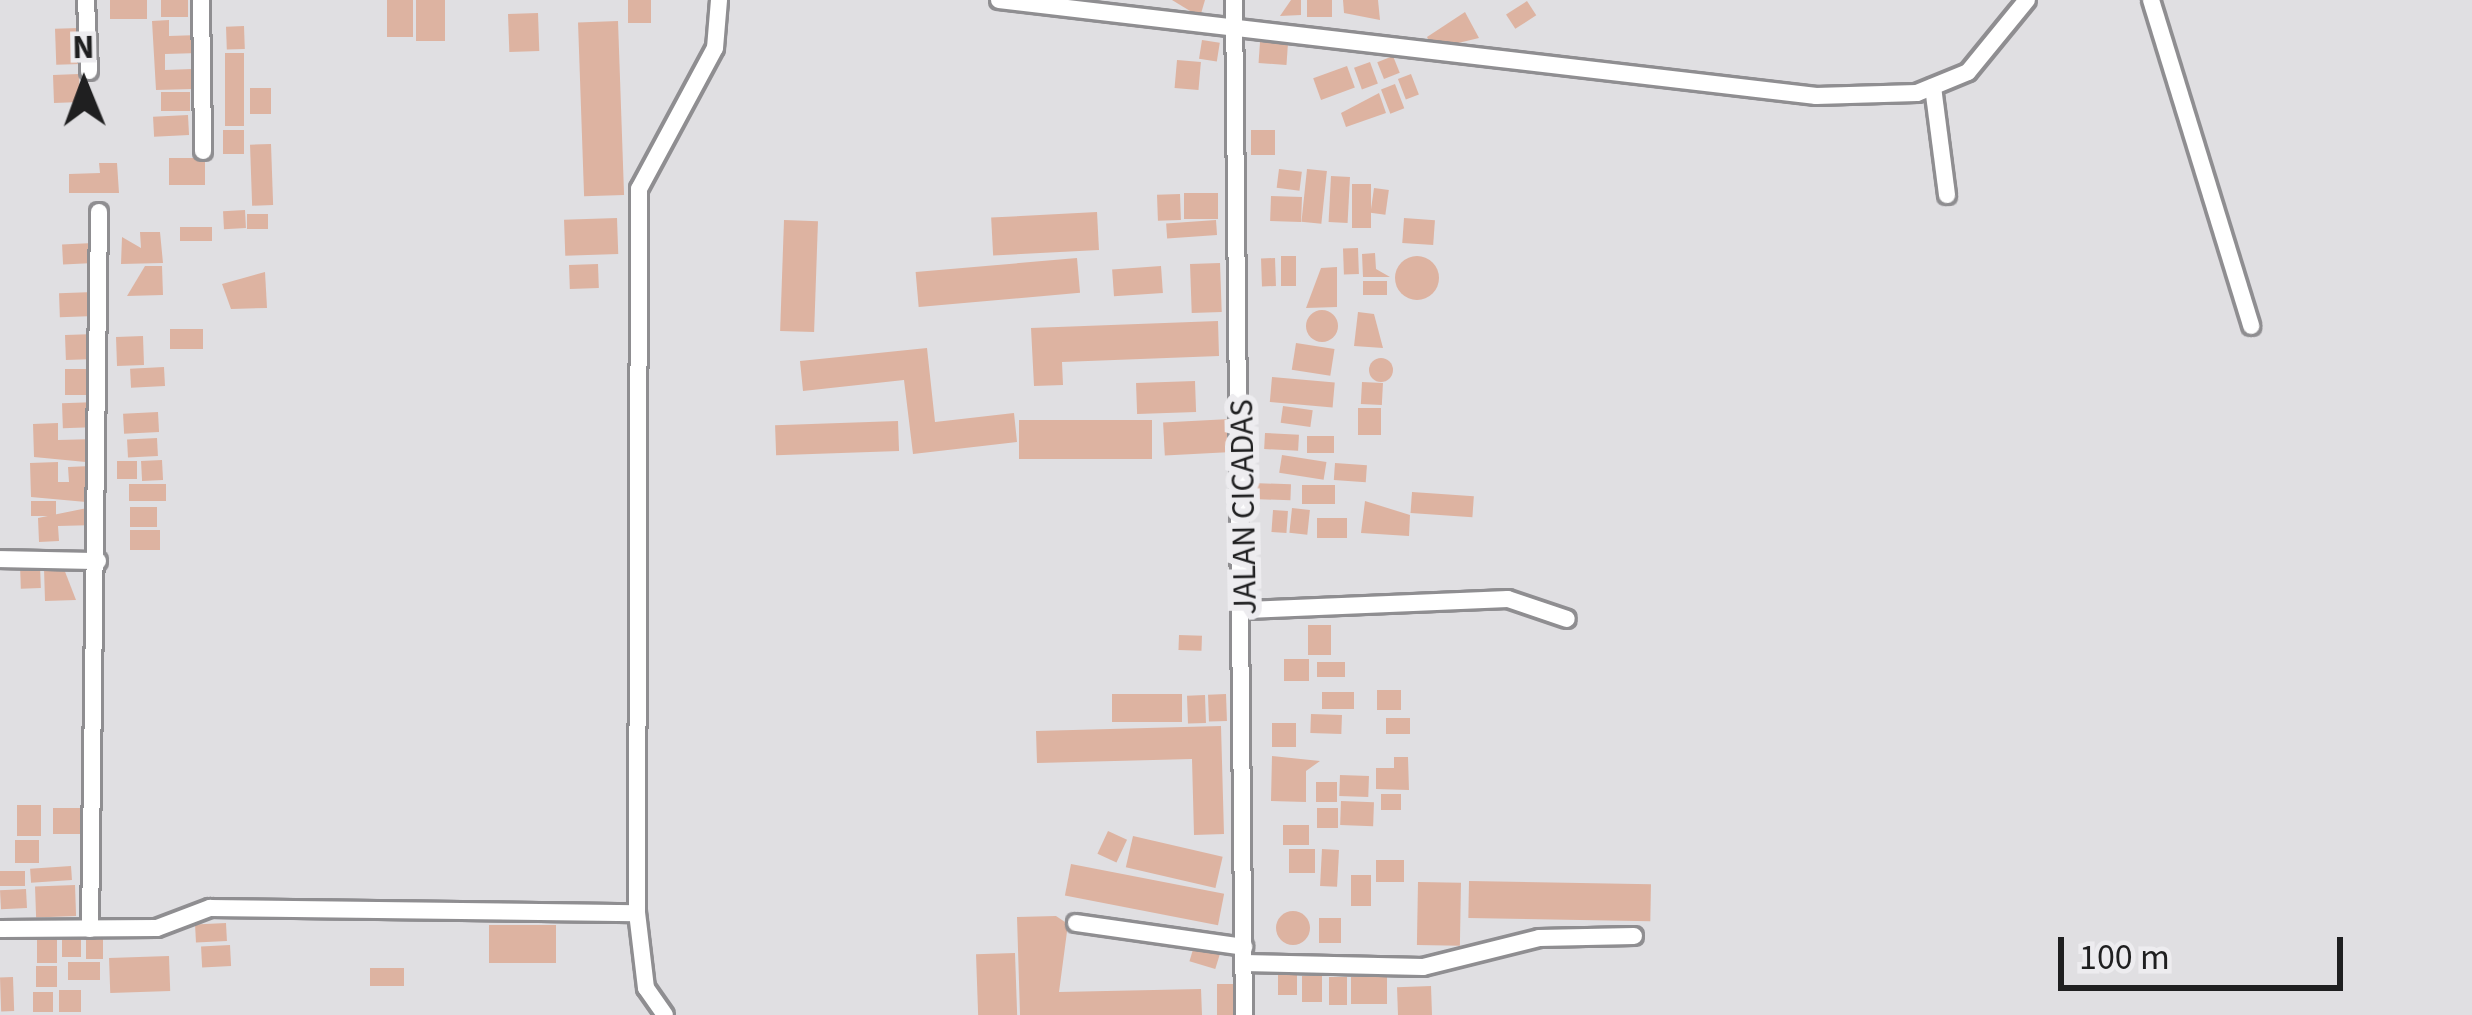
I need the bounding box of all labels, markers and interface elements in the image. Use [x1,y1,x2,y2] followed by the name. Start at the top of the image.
[24,24,144,144] north arrow
[72,24,95,71] text: N
[1222,399,1266,615] street label: JALAN CICADAS
[2064,913,2349,987] scale bar
[2079,932,2170,983] text: 100 m

